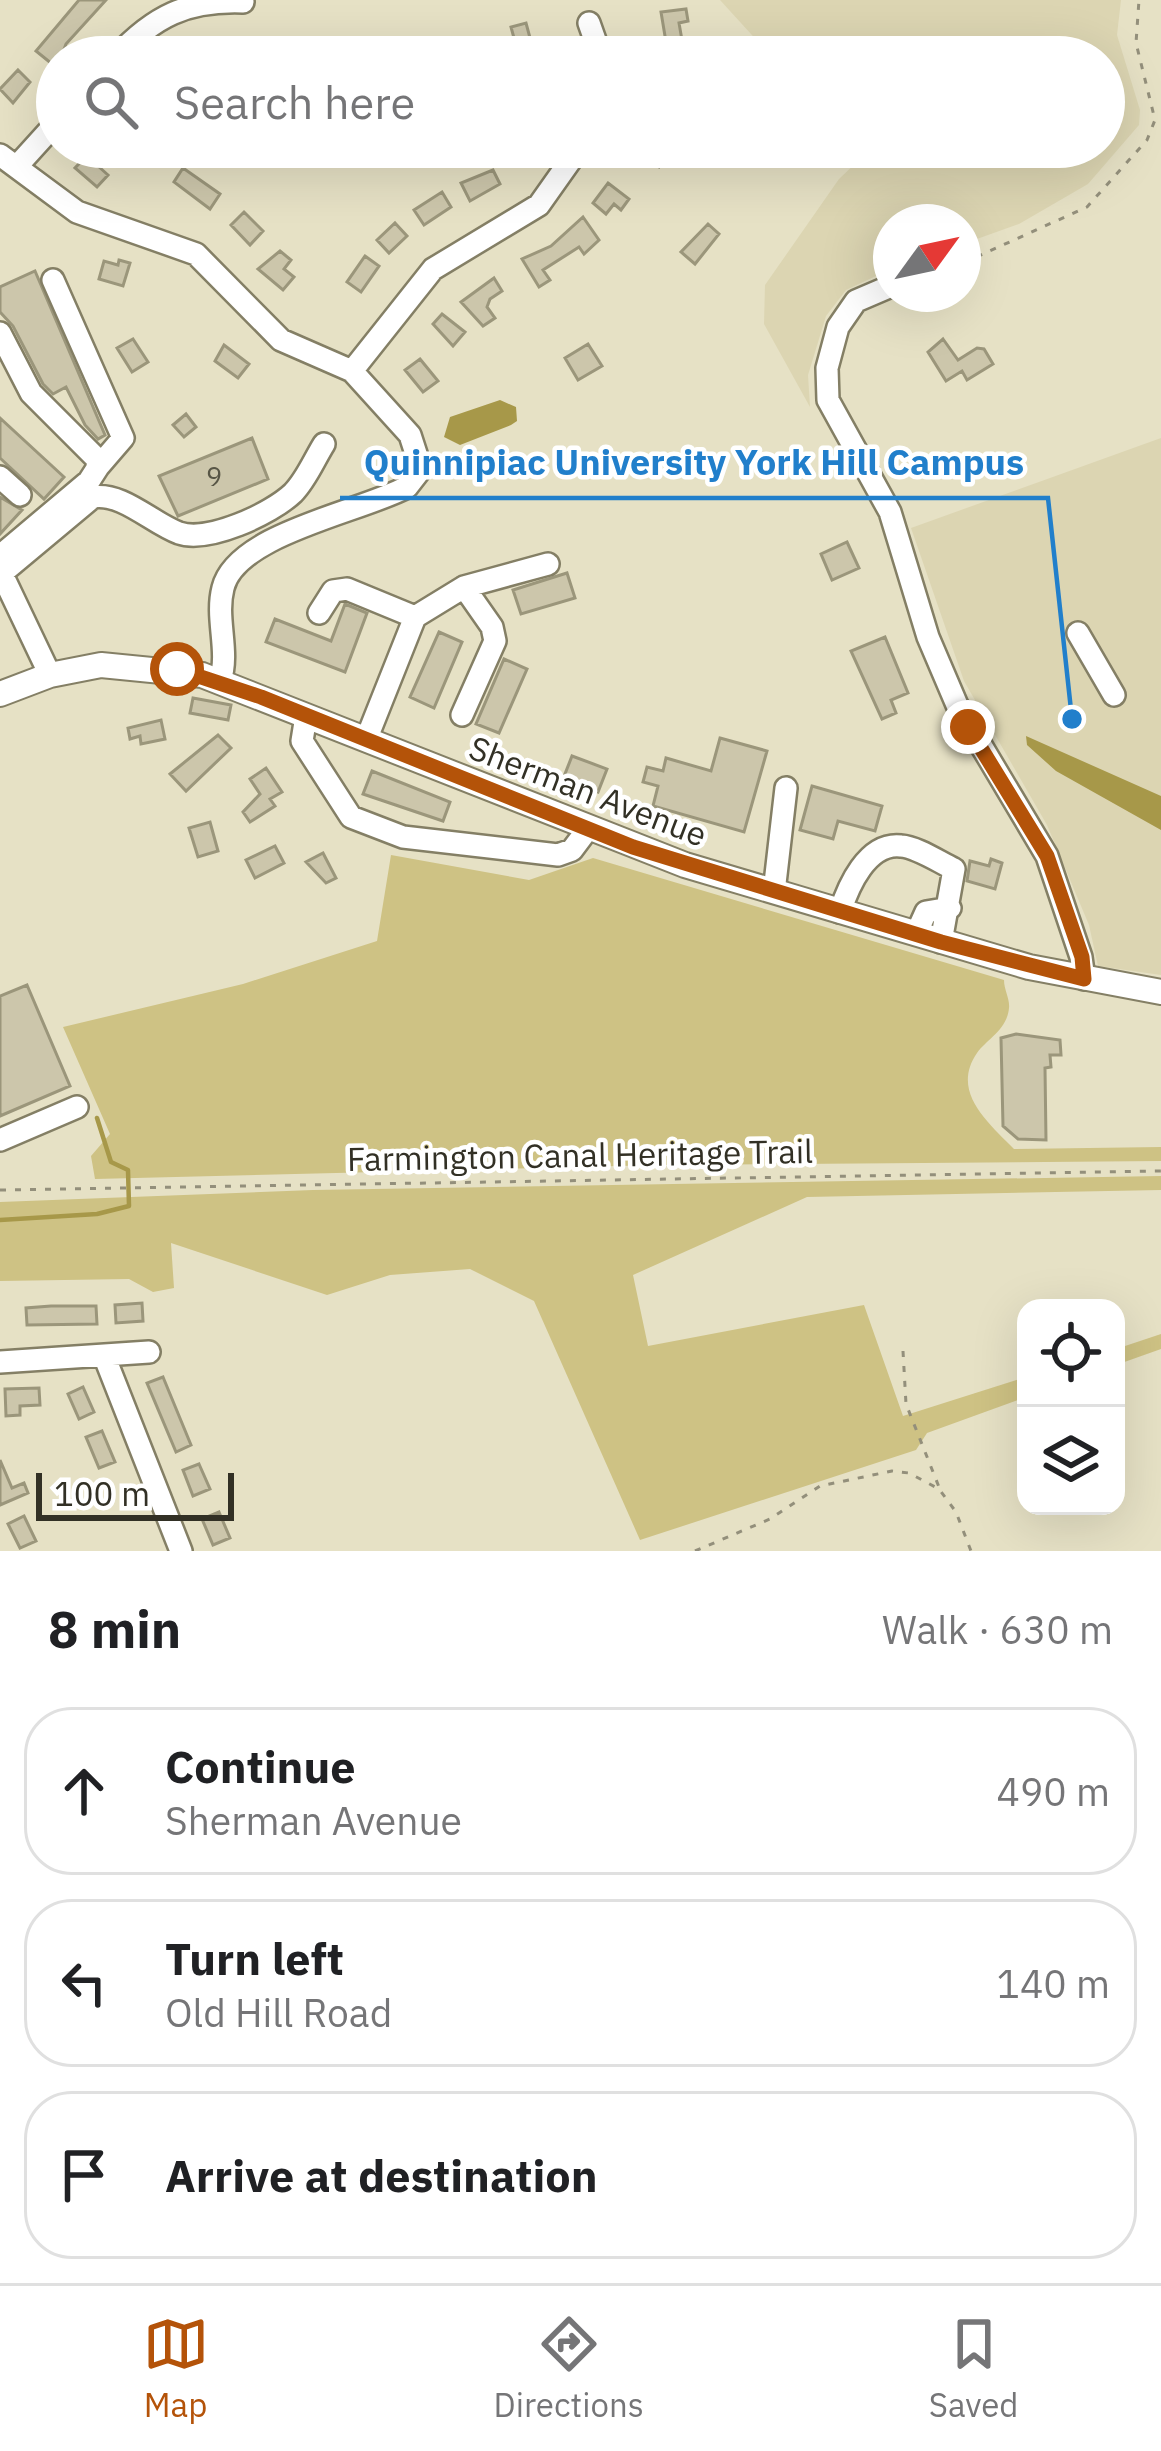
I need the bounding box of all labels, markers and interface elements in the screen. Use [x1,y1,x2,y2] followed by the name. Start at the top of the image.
[36,36,1125,168] search box
[78,69,144,135] icon: search
[174,73,415,131] text: Search here
[873,204,981,312] north arrow
[340,426,1048,498] callout: Quinnipiac University York Hill Campus
[364,438,1024,485] text: Quinnipiac University York Hill Campus
[206,458,222,493] house number: 9
[150,642,204,696] route start
[941,700,995,754] route end
[463,725,713,856] street label: Sherman Avenue
[347,1129,813,1180] street label: Farmington Canal Heritage Trail
[1017,1299,1125,1515] map controls
[1017,1299,1125,1407] button: locate
[1017,1407,1125,1515] button: layers
[36,1467,234,1520] scale bar
[54,1472,150,1515] text: 100 m
[48,1596,181,1662] text: 8 min
[882,1604,1113,1655] text: Walk · 630 m
[165,1737,356,1795] text: Continue
[51,1758,117,1824] icon: ahead
[997,1766,1110,1817] text: 490 m
[165,1795,462,1846] text: Sherman Avenue
[165,1929,344,1987] text: Turn left
[51,1950,117,2016] icon: left
[997,1958,1110,2009] text: 140 m
[165,1987,392,2038] text: Old Hill Road
[51,2142,117,2208] icon: arrive
[165,2146,598,2204] text: Arrive at destination
[143,2311,209,2426] tab: Map
[494,2311,644,2426] tab: Directions
[929,2311,1018,2426] tab: Saved

